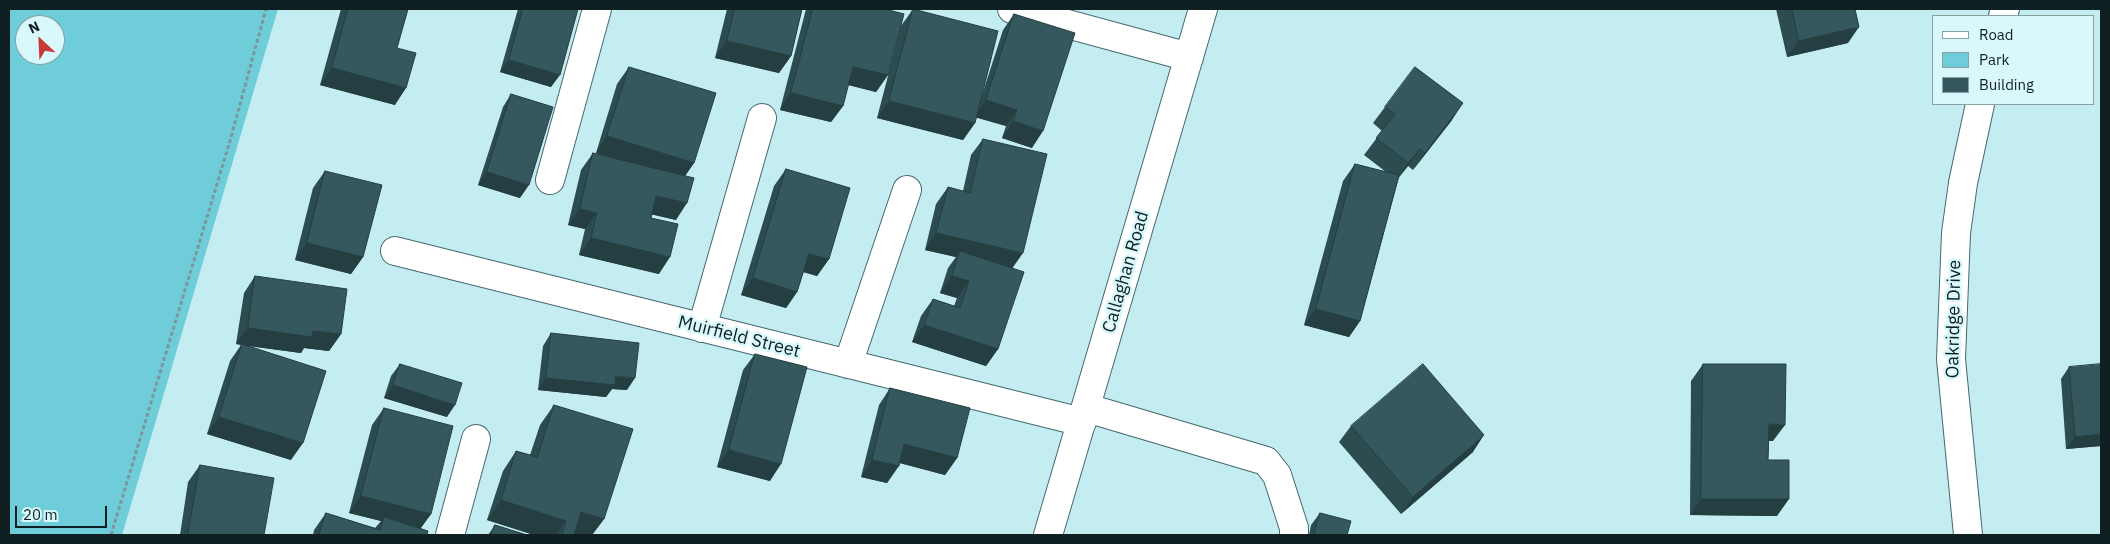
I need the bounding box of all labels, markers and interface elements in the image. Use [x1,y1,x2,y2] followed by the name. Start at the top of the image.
[15,15,65,65] north arrow
[1932,15,2095,105] legend
[26,17,42,38] text: N
[1979,25,2014,44] text: Road
[1979,50,2009,69] text: Park
[1979,75,2034,94] text: Building
[1098,209,1154,335] street label: Callaghan Road
[1942,259,1966,379] street label: Oakridge Drive
[676,311,802,363] street label: Muirfield Street
[18,496,110,528] scale bar
[23,505,58,524] text: 20 m

